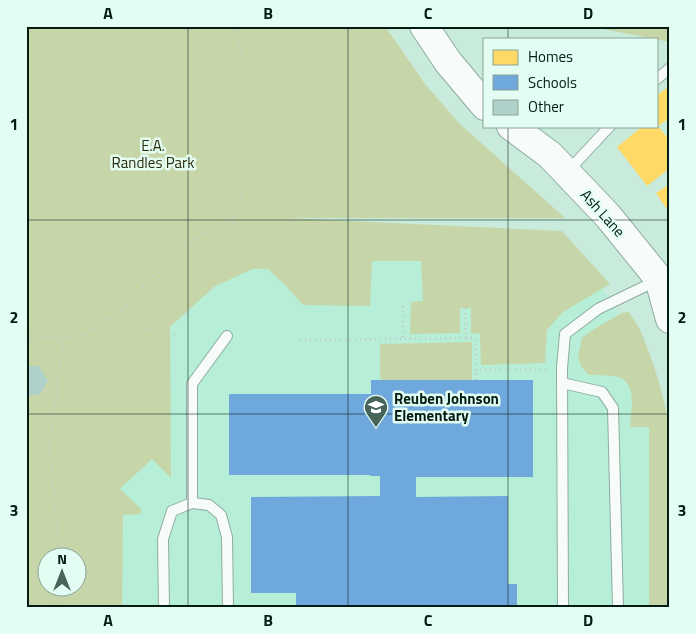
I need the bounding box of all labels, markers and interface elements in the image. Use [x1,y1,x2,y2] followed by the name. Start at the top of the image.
[103,1,113,25] text: A
[263,1,273,25] text: B
[424,1,433,25] text: C
[583,1,593,25] text: D
[483,38,658,128] legend
[528,45,573,68] text: Homes
[528,71,577,94] text: Schools
[528,95,564,118] text: Other
[10,112,18,136] text: 1
[678,112,686,136] text: 1
[112,134,194,174] park label: E.A. Randles Park
[575,184,631,242] street label: Ash Lane
[10,305,18,329] text: 2
[678,305,686,329] text: 2
[394,387,499,427] place label: Reuben Johnson Elementary
[363,394,389,428] school or university icon: Reuben Johnson Elementary
[10,498,18,522] text: 3
[678,498,686,522] text: 3
[38,546,88,596] north arrow
[57,548,67,569] text: N
[103,608,113,632] text: A
[263,608,273,632] text: B
[424,608,433,632] text: C
[583,608,593,632] text: D

